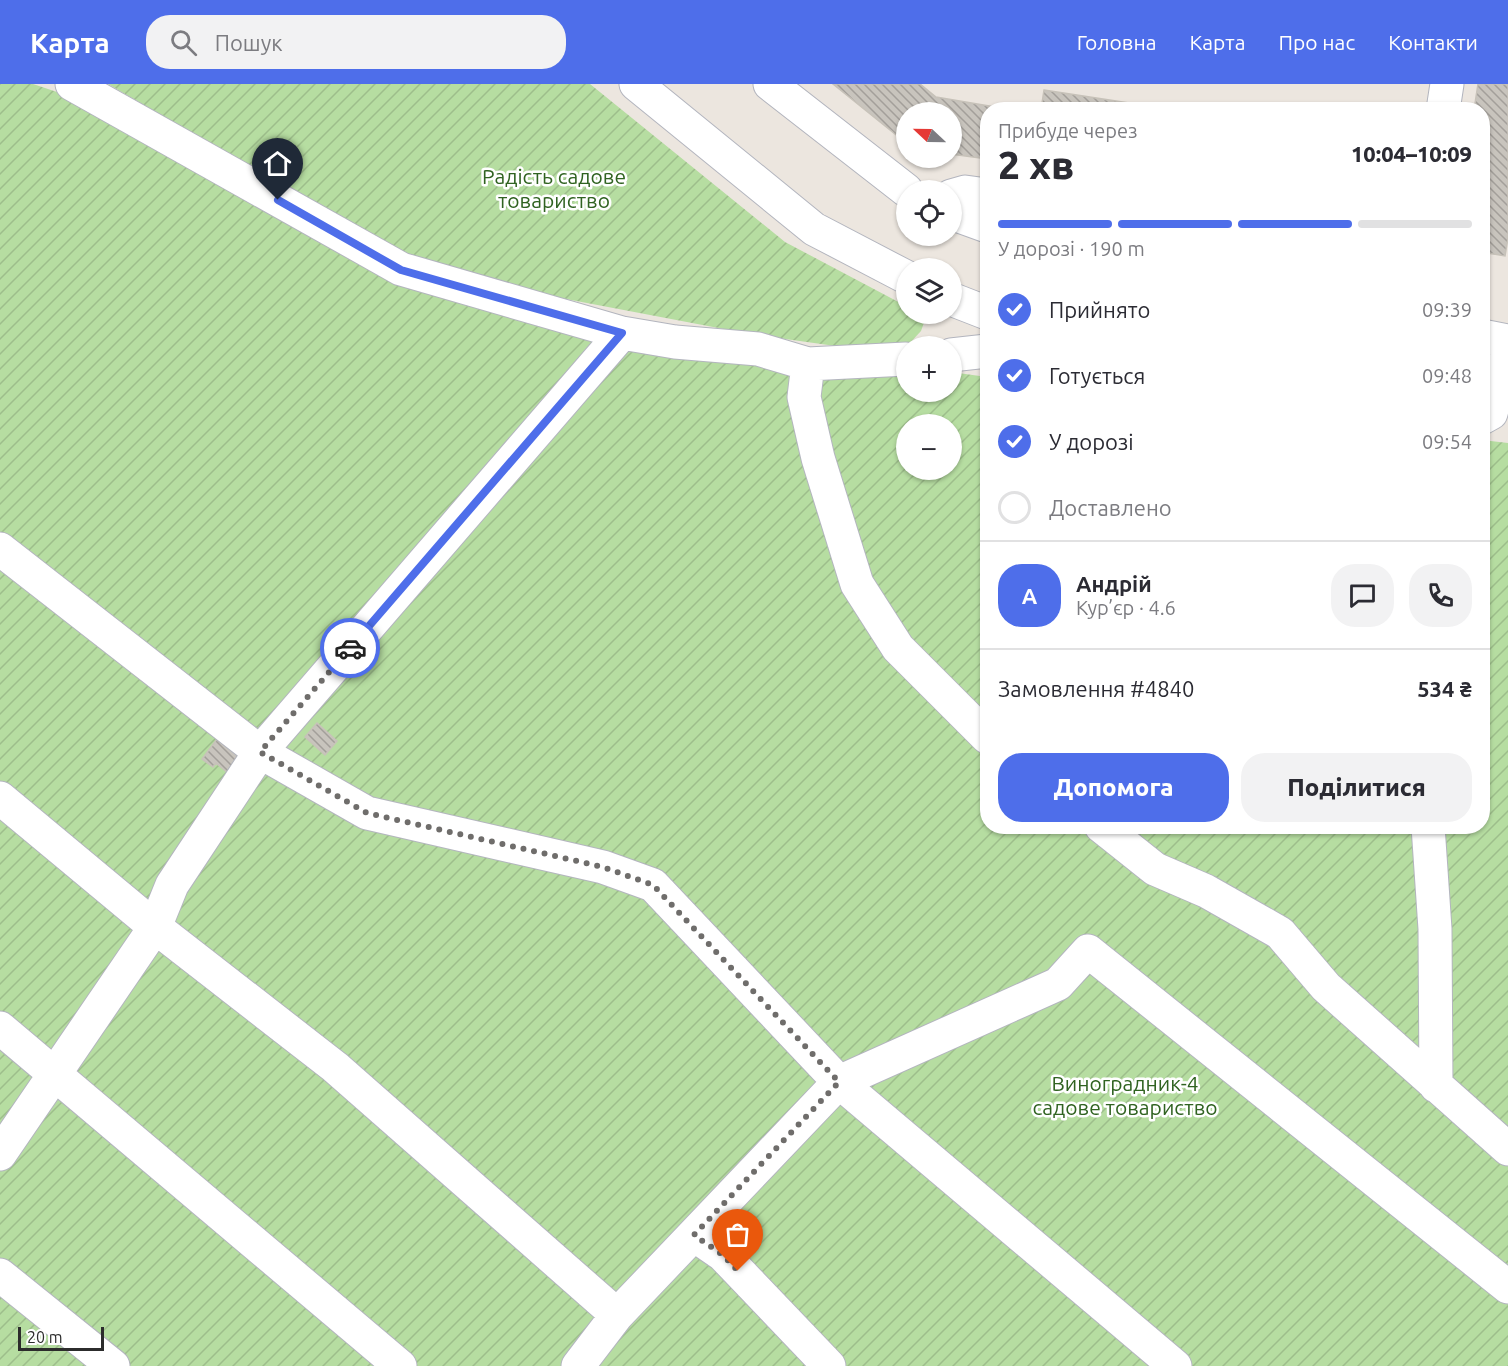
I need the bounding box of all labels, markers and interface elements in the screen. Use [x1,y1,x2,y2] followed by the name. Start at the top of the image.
[146,15,566,69] search box
[167,26,200,59] icon: search
[30,27,110,58] text: Карта
[215,30,283,55] text: Пошук
[1077,30,1157,54] text: Головна
[1190,30,1245,54] text: Карта
[1278,30,1355,54] text: Про нас
[1388,30,1478,54] text: Контакти
[896,102,962,168] north arrow
[896,102,962,480] map controls
[998,119,1138,142] text: Прибуде через
[252,138,303,200] pin
[1351,141,1472,166] text: 10:04–10:09
[998,143,1074,186] text: 2 хв
[261,147,294,180] icon: home
[482,164,626,212] park label: Радість садове товариство
[896,180,962,246] button: locate
[998,237,1145,260] text: У дорозі · 190 m
[896,258,962,324] button: layers
[998,293,1031,326] icon: check
[1049,297,1150,322] text: Прийнято
[1422,298,1472,321] text: 09:39
[896,336,962,402] button: +
[998,359,1031,392] icon: check
[1049,363,1145,388] text: Готується
[1422,364,1472,387] text: 09:48
[896,414,962,480] button: −
[998,425,1031,458] icon: check
[1049,429,1134,454] text: У дорозі
[1422,430,1472,453] text: 09:54
[1049,495,1172,520] text: Доставлено
[1331,564,1394,627] button: chat
[1409,564,1472,627] button: phone
[1076,571,1152,596] text: Андрій
[1022,583,1037,608] text: А
[1076,596,1176,619] text: Кур’єр · 4.6
[320,618,380,678] courier
[334,632,367,665] icon: car
[998,676,1194,701] text: Замовлення #4840
[1417,676,1472,701] text: 534 ₴
[998,753,1229,822] button: Допомога
[1241,753,1472,822] button: Поділитися
[1032,1071,1218,1119] park label: Виноградник-4 садове товариство
[712,1209,763,1271] pin
[721,1218,754,1251] icon: bag
[18,1324,104,1352] scale bar
[27,1328,63,1346] text: 20 m

